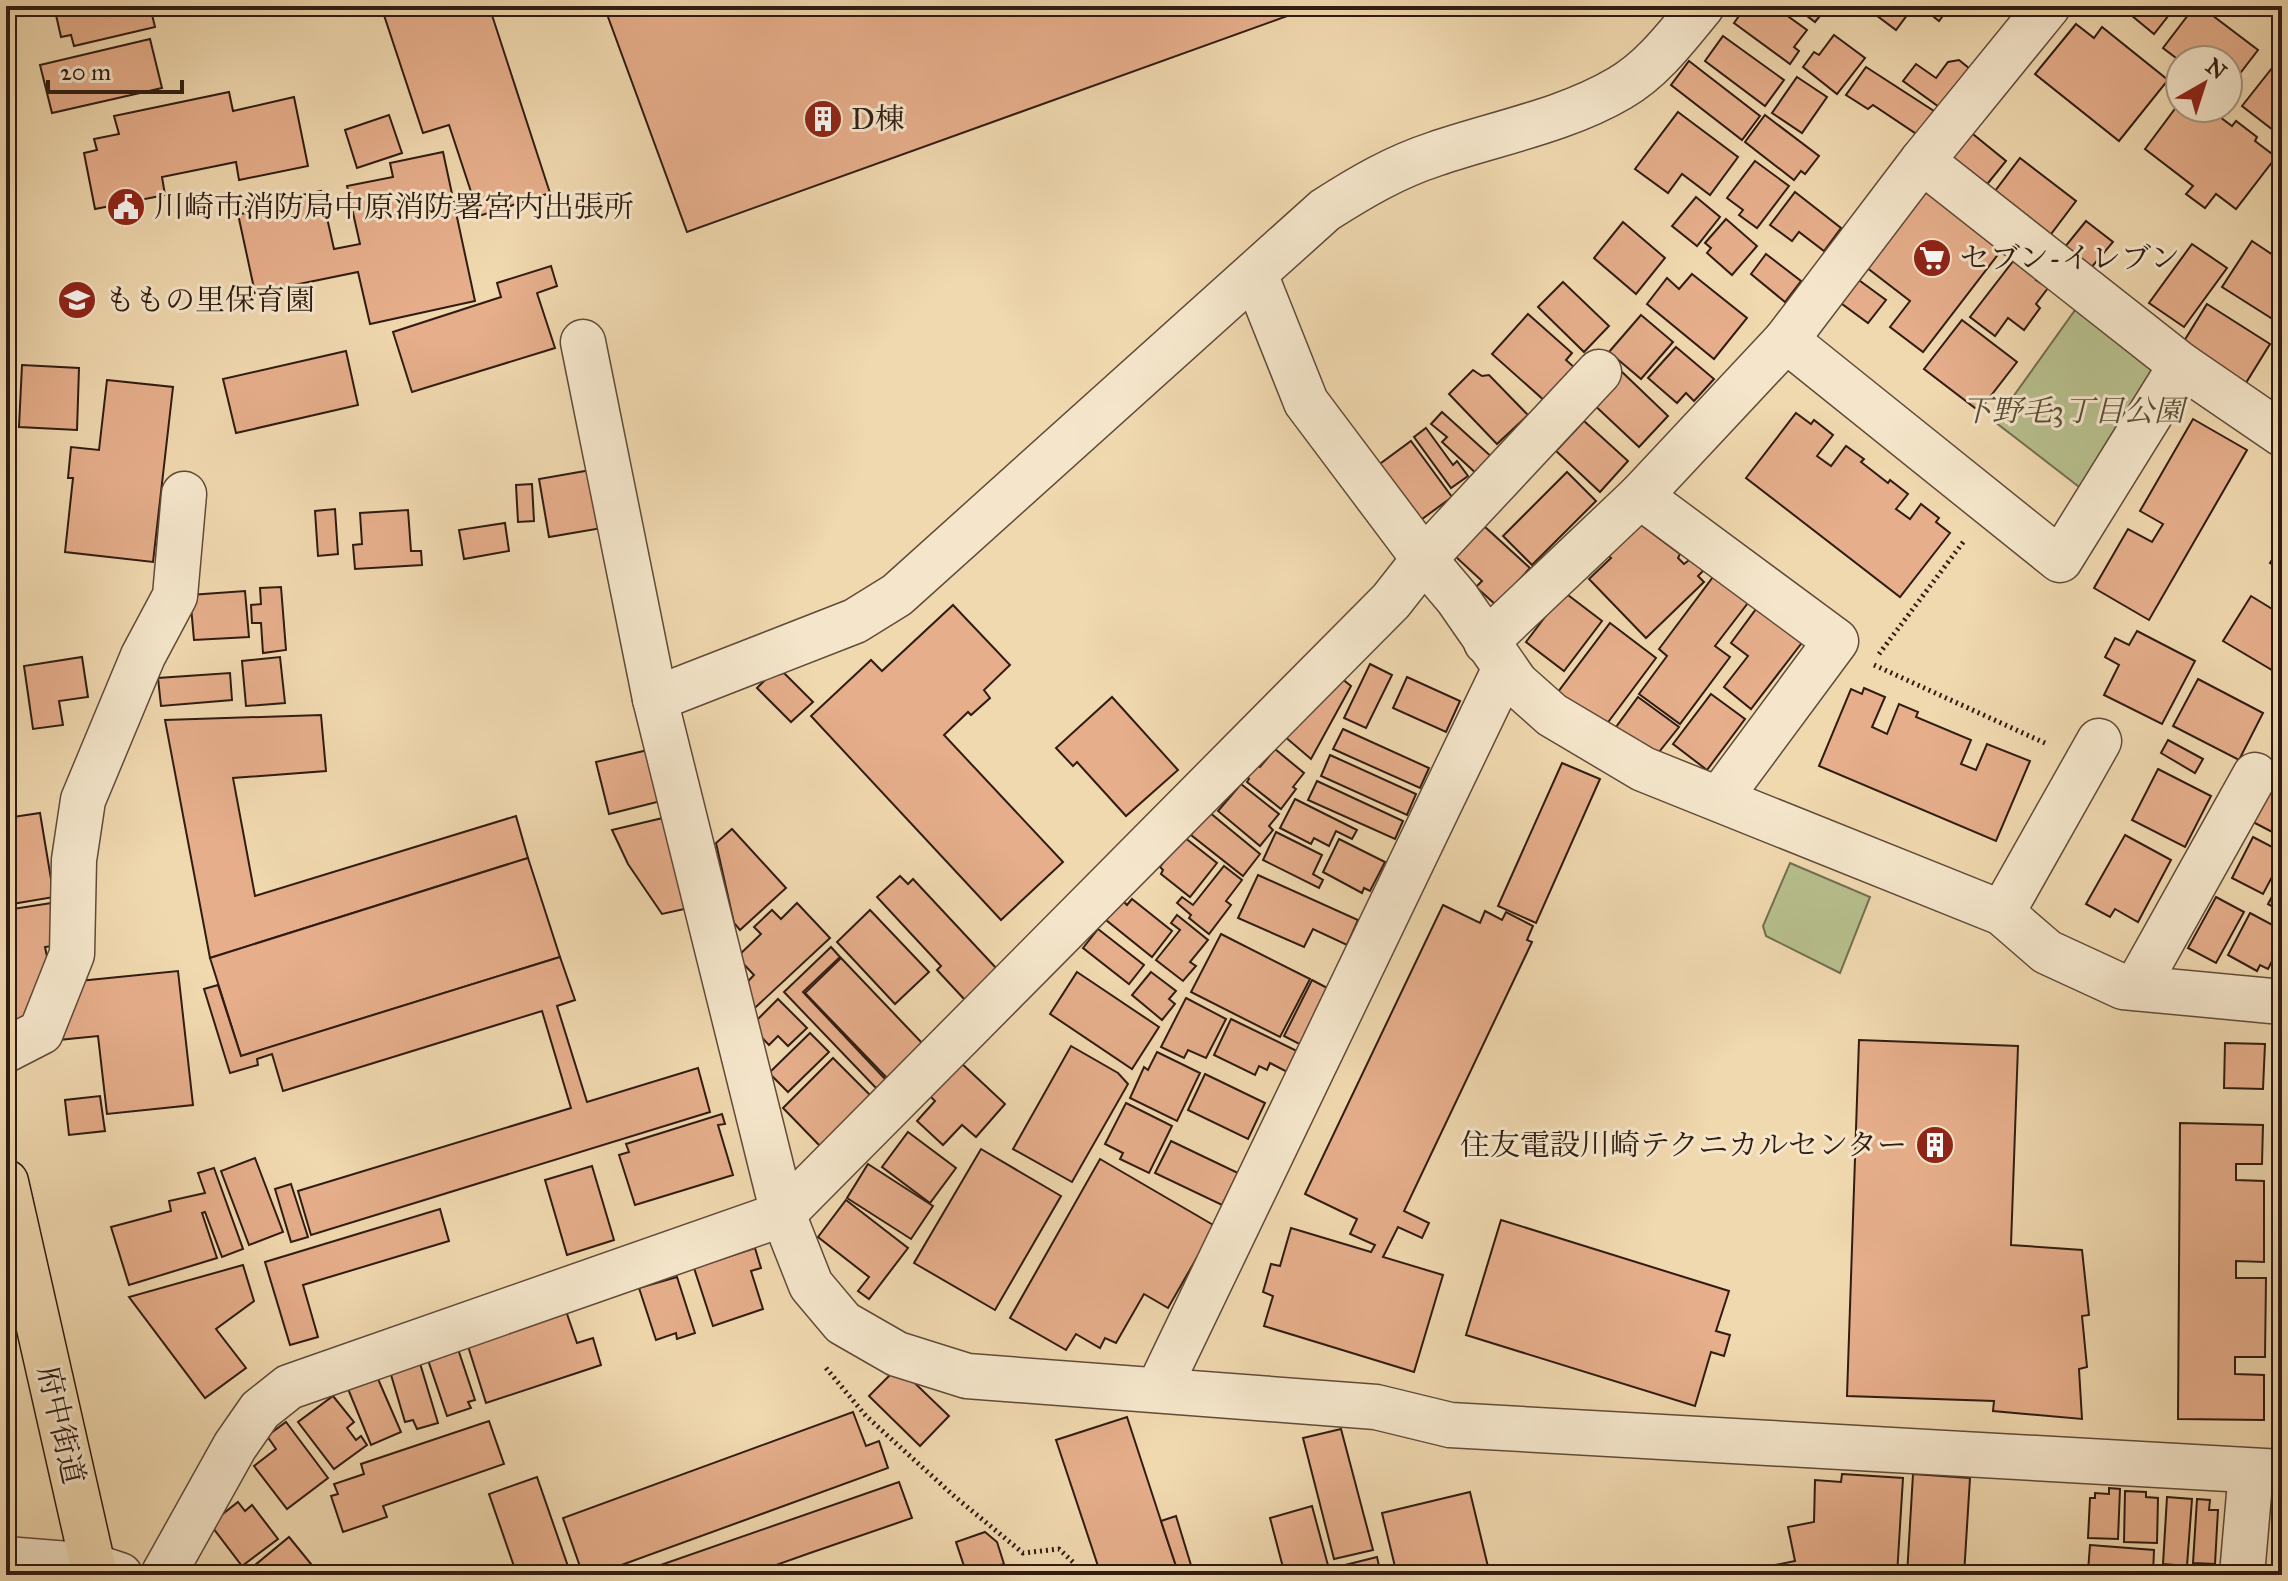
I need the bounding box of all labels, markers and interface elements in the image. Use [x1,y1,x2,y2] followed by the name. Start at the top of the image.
[48,44,182,94] scale bar
[2164,44,2244,124] north arrow
[2201,52,2232,85] text: N
[60,57,111,87] text: 20 m
[802,98,844,140] building icon: D棟
[851,101,905,137] place label: D棟
[105,186,147,228] public building icon: 川崎市消防局中原消防署宮内出張所
[154,189,634,225] place label: 川崎市消防局中原消防署宮内出張所
[1911,237,1953,279] supermarket icon: セブン-イレブン
[1960,240,2180,276] place label: セブン-イレブン
[56,279,98,321] school or university icon: ももの里保育園
[105,282,315,318] place label: ももの里保育園
[1962,393,2189,429] park label: 下野毛3丁目公園
[1914,1124,1956,1166] building icon: 住友電設川崎テクニカルセンター
[1460,1127,1907,1163] place label: 住友電設川崎テクニカルセンター
[30,1362,92,1488] street label: 府中街道

